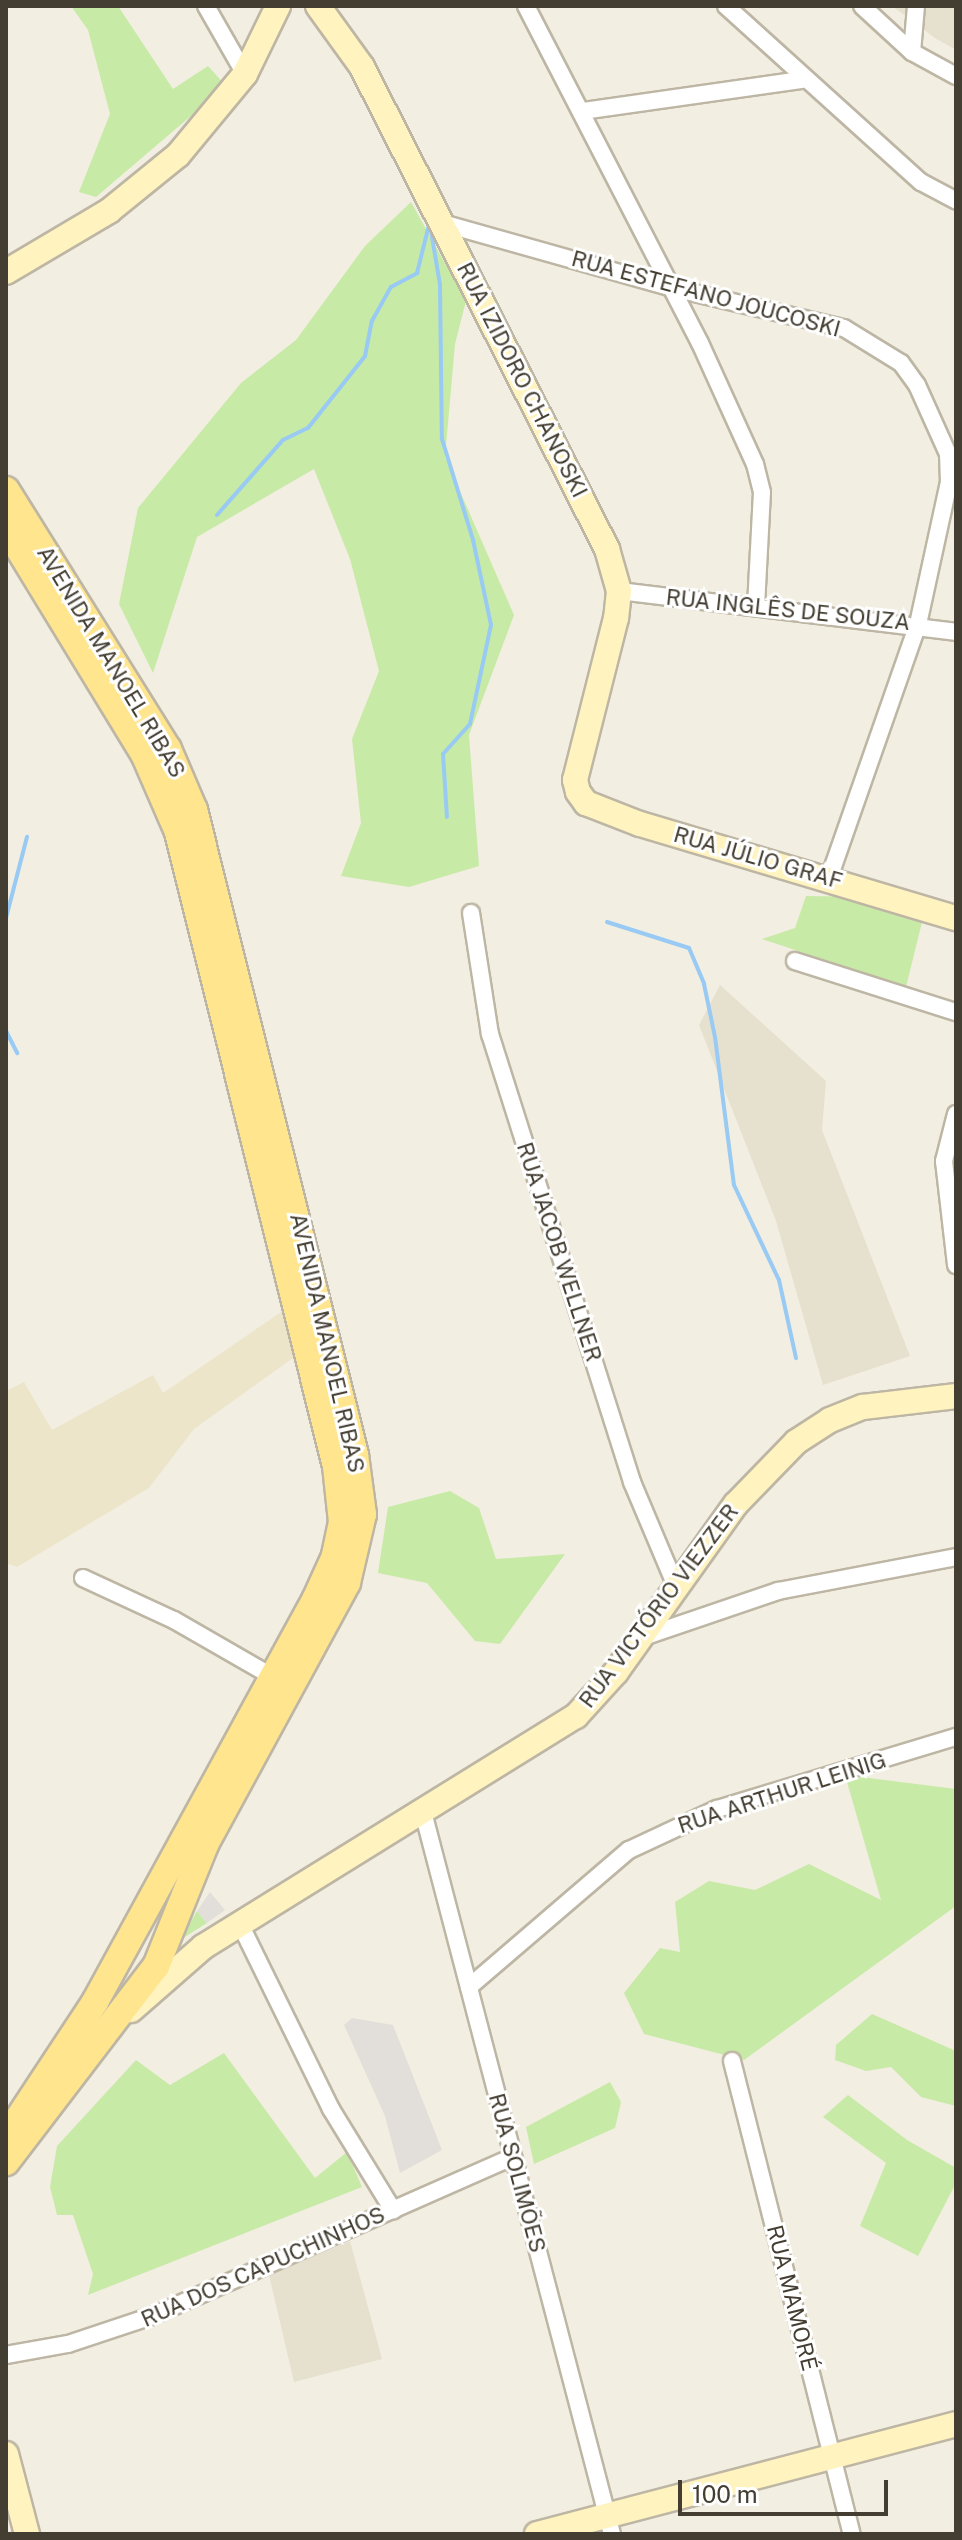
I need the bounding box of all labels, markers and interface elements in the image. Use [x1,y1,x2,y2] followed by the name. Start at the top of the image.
[569,245,843,343] street label: RUA ESTEFANO JOUCOSKI
[451,258,593,502] street label: RUA IZIDORO CHANOSKI
[31,541,191,783] street label: AVENIDA MANOEL RIBAS
[665,584,911,636] street label: RUA INGLÊS DE SOUZA
[671,821,845,895] street label: RUA JÚLIO GRAF
[511,1139,607,1365] street label: RUA JACOB WELLNER
[284,1211,370,1475] street label: AVENIDA MANOEL RIBAS
[573,1499,745,1713] street label: RUA VICTÓRIO VIEZZER
[675,1747,889,1839] street label: RUA ARTHUR LEINIG
[483,2091,551,2255] street label: RUA SOLIMÕES
[137,2201,389,2333] street label: RUA DOS CAPUCHINHOS
[761,2222,823,2374] street label: RUA MAMORÉ
[682,2464,892,2514] scale bar
[692,2480,758,2508] text: 100 m

